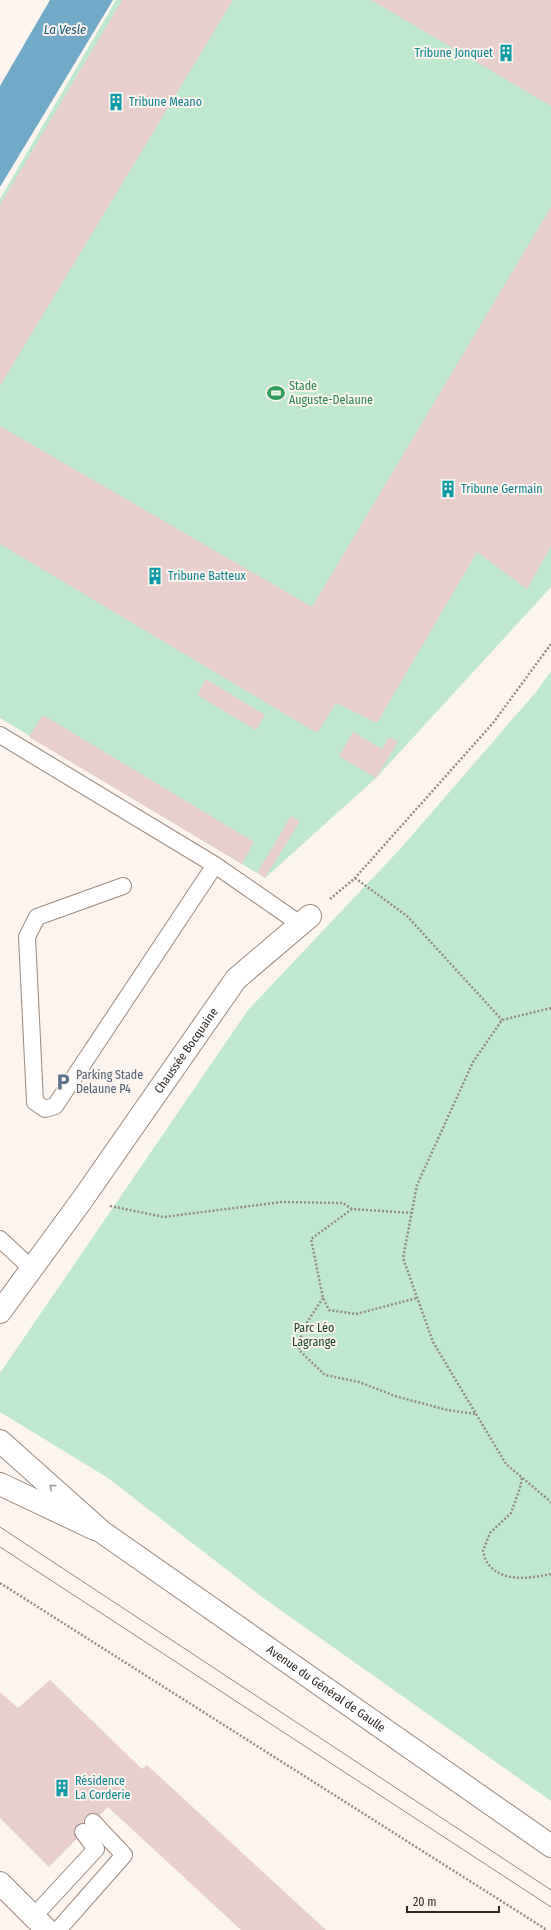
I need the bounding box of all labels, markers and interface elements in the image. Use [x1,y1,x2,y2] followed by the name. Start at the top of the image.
[44,22,86,37] water label: La Vesle
[496,43,516,63] building icon: Tribune Jonquet
[414,46,493,60] place label: Tribune Jonquet
[106,92,126,112] building icon: Tribune Meano
[129,95,202,109] place label: Tribune Meano
[289,379,373,407] place label: Stade Auguste-Delaune
[266,383,286,403] sports icon: Stade Auguste-Delaune
[438,479,458,499] building icon: Tribune Germain
[461,482,543,496] place label: Tribune Germain
[145,566,165,586] building icon: Tribune Batteux
[168,569,246,583] place label: Tribune Batteux
[152,1005,221,1096] street label: Chaussée Bocquaine
[76,1068,143,1096] place label: Parking Stade Delaune P4
[53,1072,73,1092] parking icon: Parking Stade Delaune P4
[292,1321,336,1349] park label: Parc Léo Lagrange
[49,1485,56,1492] one-way arrow
[264,1642,388,1735] street label: Avenue du Général de Gaulle
[75,1774,131,1802] place label: Résidence La Corderie
[52,1778,72,1798] building icon: Résidence La Corderie
[407,1888,499,1914] scale bar
[413,1895,437,1909] text: 20 m

